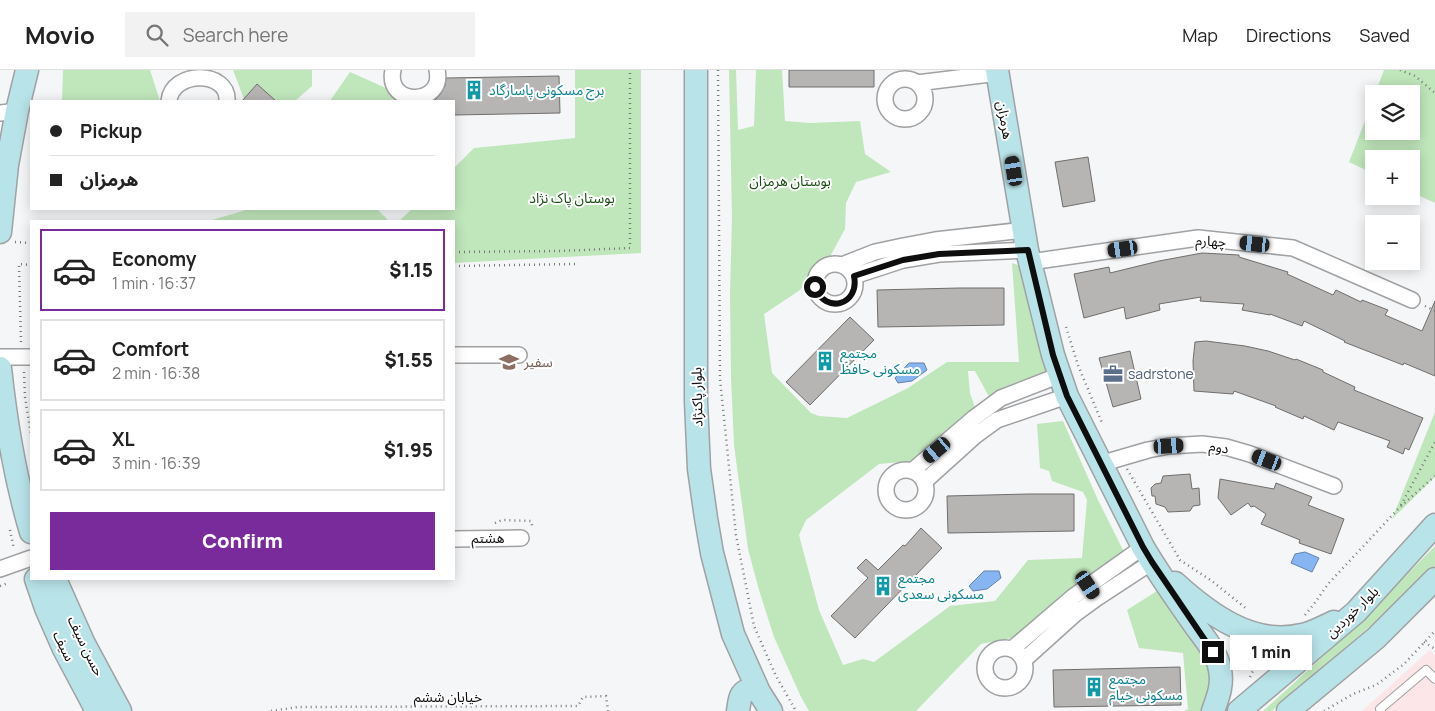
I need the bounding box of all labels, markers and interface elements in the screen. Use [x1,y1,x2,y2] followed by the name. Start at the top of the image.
[125,12,475,57] search box
[25,18,95,51] text: Movio
[143,21,171,49] icon: search
[183,22,288,48] text: Search here
[1182,23,1218,47] text: Map
[1246,23,1331,47] text: Directions
[1359,23,1410,47] text: Saved
[463,79,485,101] building icon: برج مسکونی پاسارگاد
[489,80,605,101] place label: برج مسکونی پاسارگاد
[1365,85,1420,270] map controls
[1365,85,1420,140] button: layers
[993,99,1018,141] street label: هرمزان
[80,118,142,144] text: Pickup
[1365,150,1420,205] button: +
[1004,155,1023,187] car
[80,166,138,192] text: هرمزان
[749,171,831,190] park label: بوستان هرمزان
[529,188,615,208] park label: بوستان پاک نژاد
[1365,215,1420,270] button: −
[1195,230,1227,253] street label: چهارم
[1239,235,1270,253] car
[1107,239,1138,259] car
[112,246,196,272] text: Economy
[52,248,97,293] icon: car
[389,257,433,283] text: $1.15
[112,272,196,294] text: 1 min · 16:37
[804,276,826,298] route start
[112,336,189,362] text: Comfort
[52,338,97,383] icon: car
[840,343,920,378] place label: مجتمع مسکونی حافظ
[384,347,433,373] text: $1.55
[814,350,836,372] building icon: مجتمع مسکونی حافظ
[498,351,520,373] school or university icon: سفیر
[523,352,553,371] place label: سفیر
[112,362,200,384] text: 2 min · 16:38
[1102,363,1124,385] office icon: sadrstone
[1128,364,1194,383] place label: sadrstone
[686,367,708,427] street label: بلوار پاکنژاد
[112,426,135,452] text: XL
[52,428,97,473] icon: car
[920,435,953,465] car
[1208,436,1231,459] street label: دوم
[384,437,433,463] text: $1.95
[1153,438,1184,454] car
[1250,448,1283,472] car
[112,452,201,474] text: 3 min · 16:39
[50,512,435,570] button: Confirm
[471,528,505,549] street label: هشتم
[898,568,984,603] place label: مجتمع مسکونی سعدی
[1073,568,1102,602] car
[872,575,894,597] building icon: مجتمع مسکونی سعدی
[1321,582,1382,642] street label: بلوار خوردین
[64,613,109,679] street label: حسن سیف
[49,627,80,664] street label: سیف
[1230,634,1313,670] callout: 1 min
[1202,641,1224,663] route end
[1251,641,1291,663] text: 1 min
[1109,669,1183,706] place label: مجتمع مسکونی خیام
[1083,676,1105,698] building icon: مجتمع مسکونی خیام
[414,687,482,708] street label: خیابان ششم

